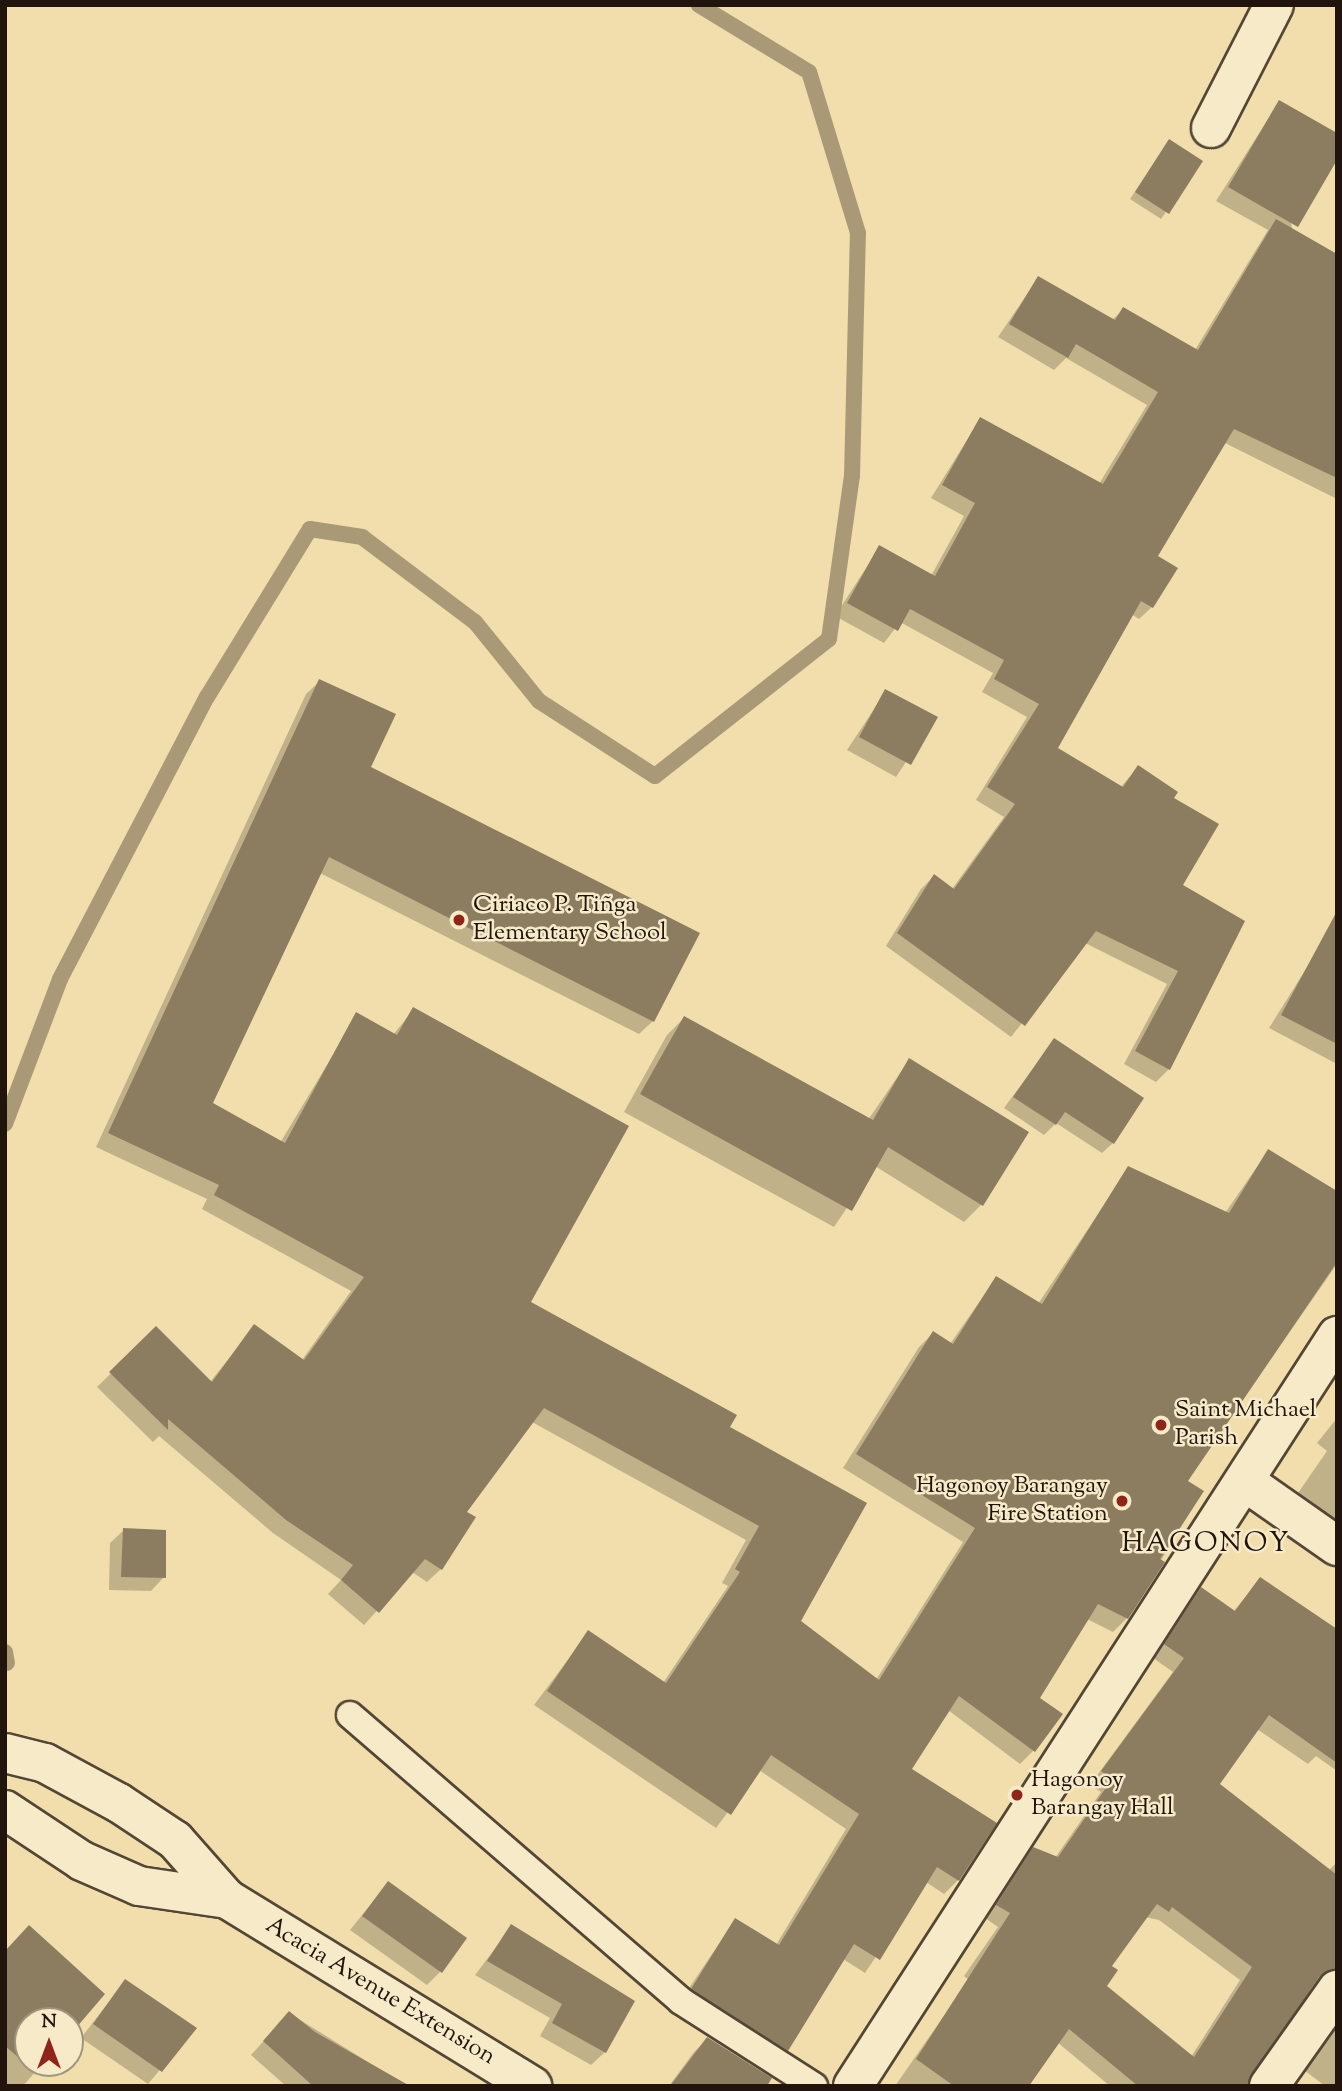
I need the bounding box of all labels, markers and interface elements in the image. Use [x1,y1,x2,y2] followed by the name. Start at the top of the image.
[473,892,667,948] place label: Ciriaco P. Tiñga Elementary School
[451,912,467,928] marker: Ciriaco P. Tiñga Elementary School
[1175,1397,1317,1453] place label: Saint Michael Parish
[1153,1417,1169,1433] marker: Saint Michael Parish
[916,1473,1108,1529] place label: Hagonoy Barangay Fire Station
[1114,1493,1130,1509] marker: Hagonoy Barangay Fire Station
[1122,1527,1290,1561] district label: HAGONOY
[1031,1767,1174,1823] place label: Hagonoy Barangay Hall
[1009,1787,1025,1803] marker: Hagonoy Barangay Hall
[260,1912,500,2072] street label: Acacia Avenue Extension
[14,2007,84,2077] north arrow
[41,2009,57,2036] text: N

